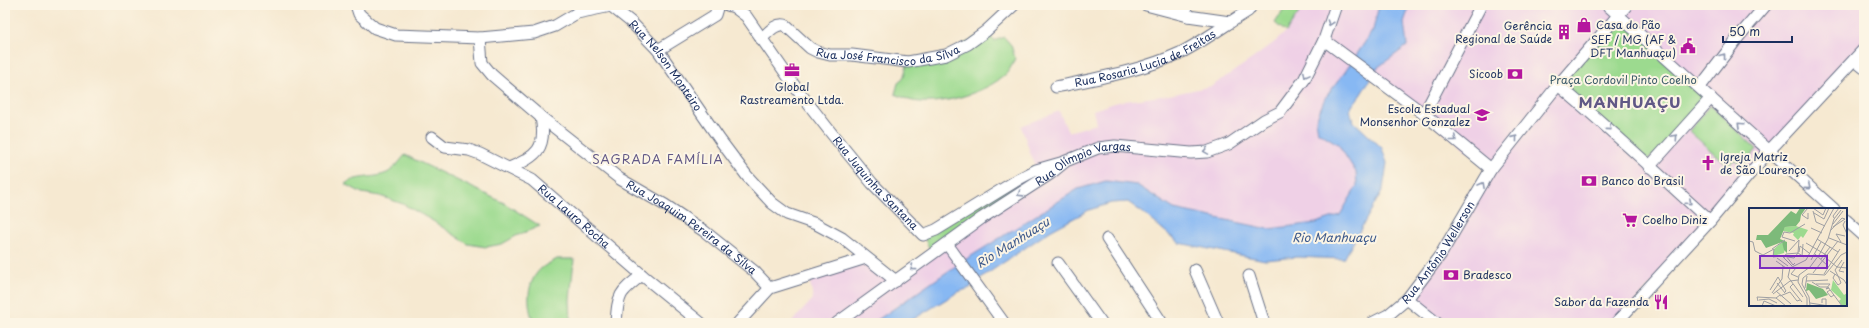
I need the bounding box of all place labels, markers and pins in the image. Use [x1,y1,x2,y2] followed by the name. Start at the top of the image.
[1575,16,1593,34] shop icon: Casa do Pão
[1596,16,1660,33] place label: Casa do Pão
[1455,17,1553,47] place label: Gerência Regional de Saúde
[1555,23,1573,41] building icon: Gerência Regional de Saúde
[1590,31,1676,61] place label: SEF / MG (AF & DFT Manhuaçu)
[1679,37,1697,55] public building icon: SEF / MG (AF & DFT Manhuaçu)
[783,61,801,79] office icon: Global Rastreamento Ltda.
[1469,65,1503,82] place label: Sicoob
[1506,65,1524,83] bank icon: Sicoob
[740,78,844,108] place label: Global Rastreamento Ltda.
[1360,100,1470,130] place label: Escola Estadual Monsenhor Gonzalez
[1473,106,1491,124] school or university icon: Escola Estadual Monsenhor Gonzalez
[1720,148,1806,178] place label: Igreja Matriz de São Lourenço
[1699,154,1717,172] church icon: Igreja Matriz de São Lourenço
[1580,172,1598,190] bank icon: Banco do Brasil
[1601,172,1684,189] place label: Banco do Brasil
[1621,211,1639,229] supermarket icon: Coelho Diniz
[1642,211,1707,228] place label: Coelho Diniz
[1442,266,1460,284] bank icon: Bradesco
[1463,266,1512,283] place label: Bradesco
[1554,293,1649,310] place label: Sabor da Fazenda
[1652,293,1670,311] restaurant icon: Sabor da Fazenda

